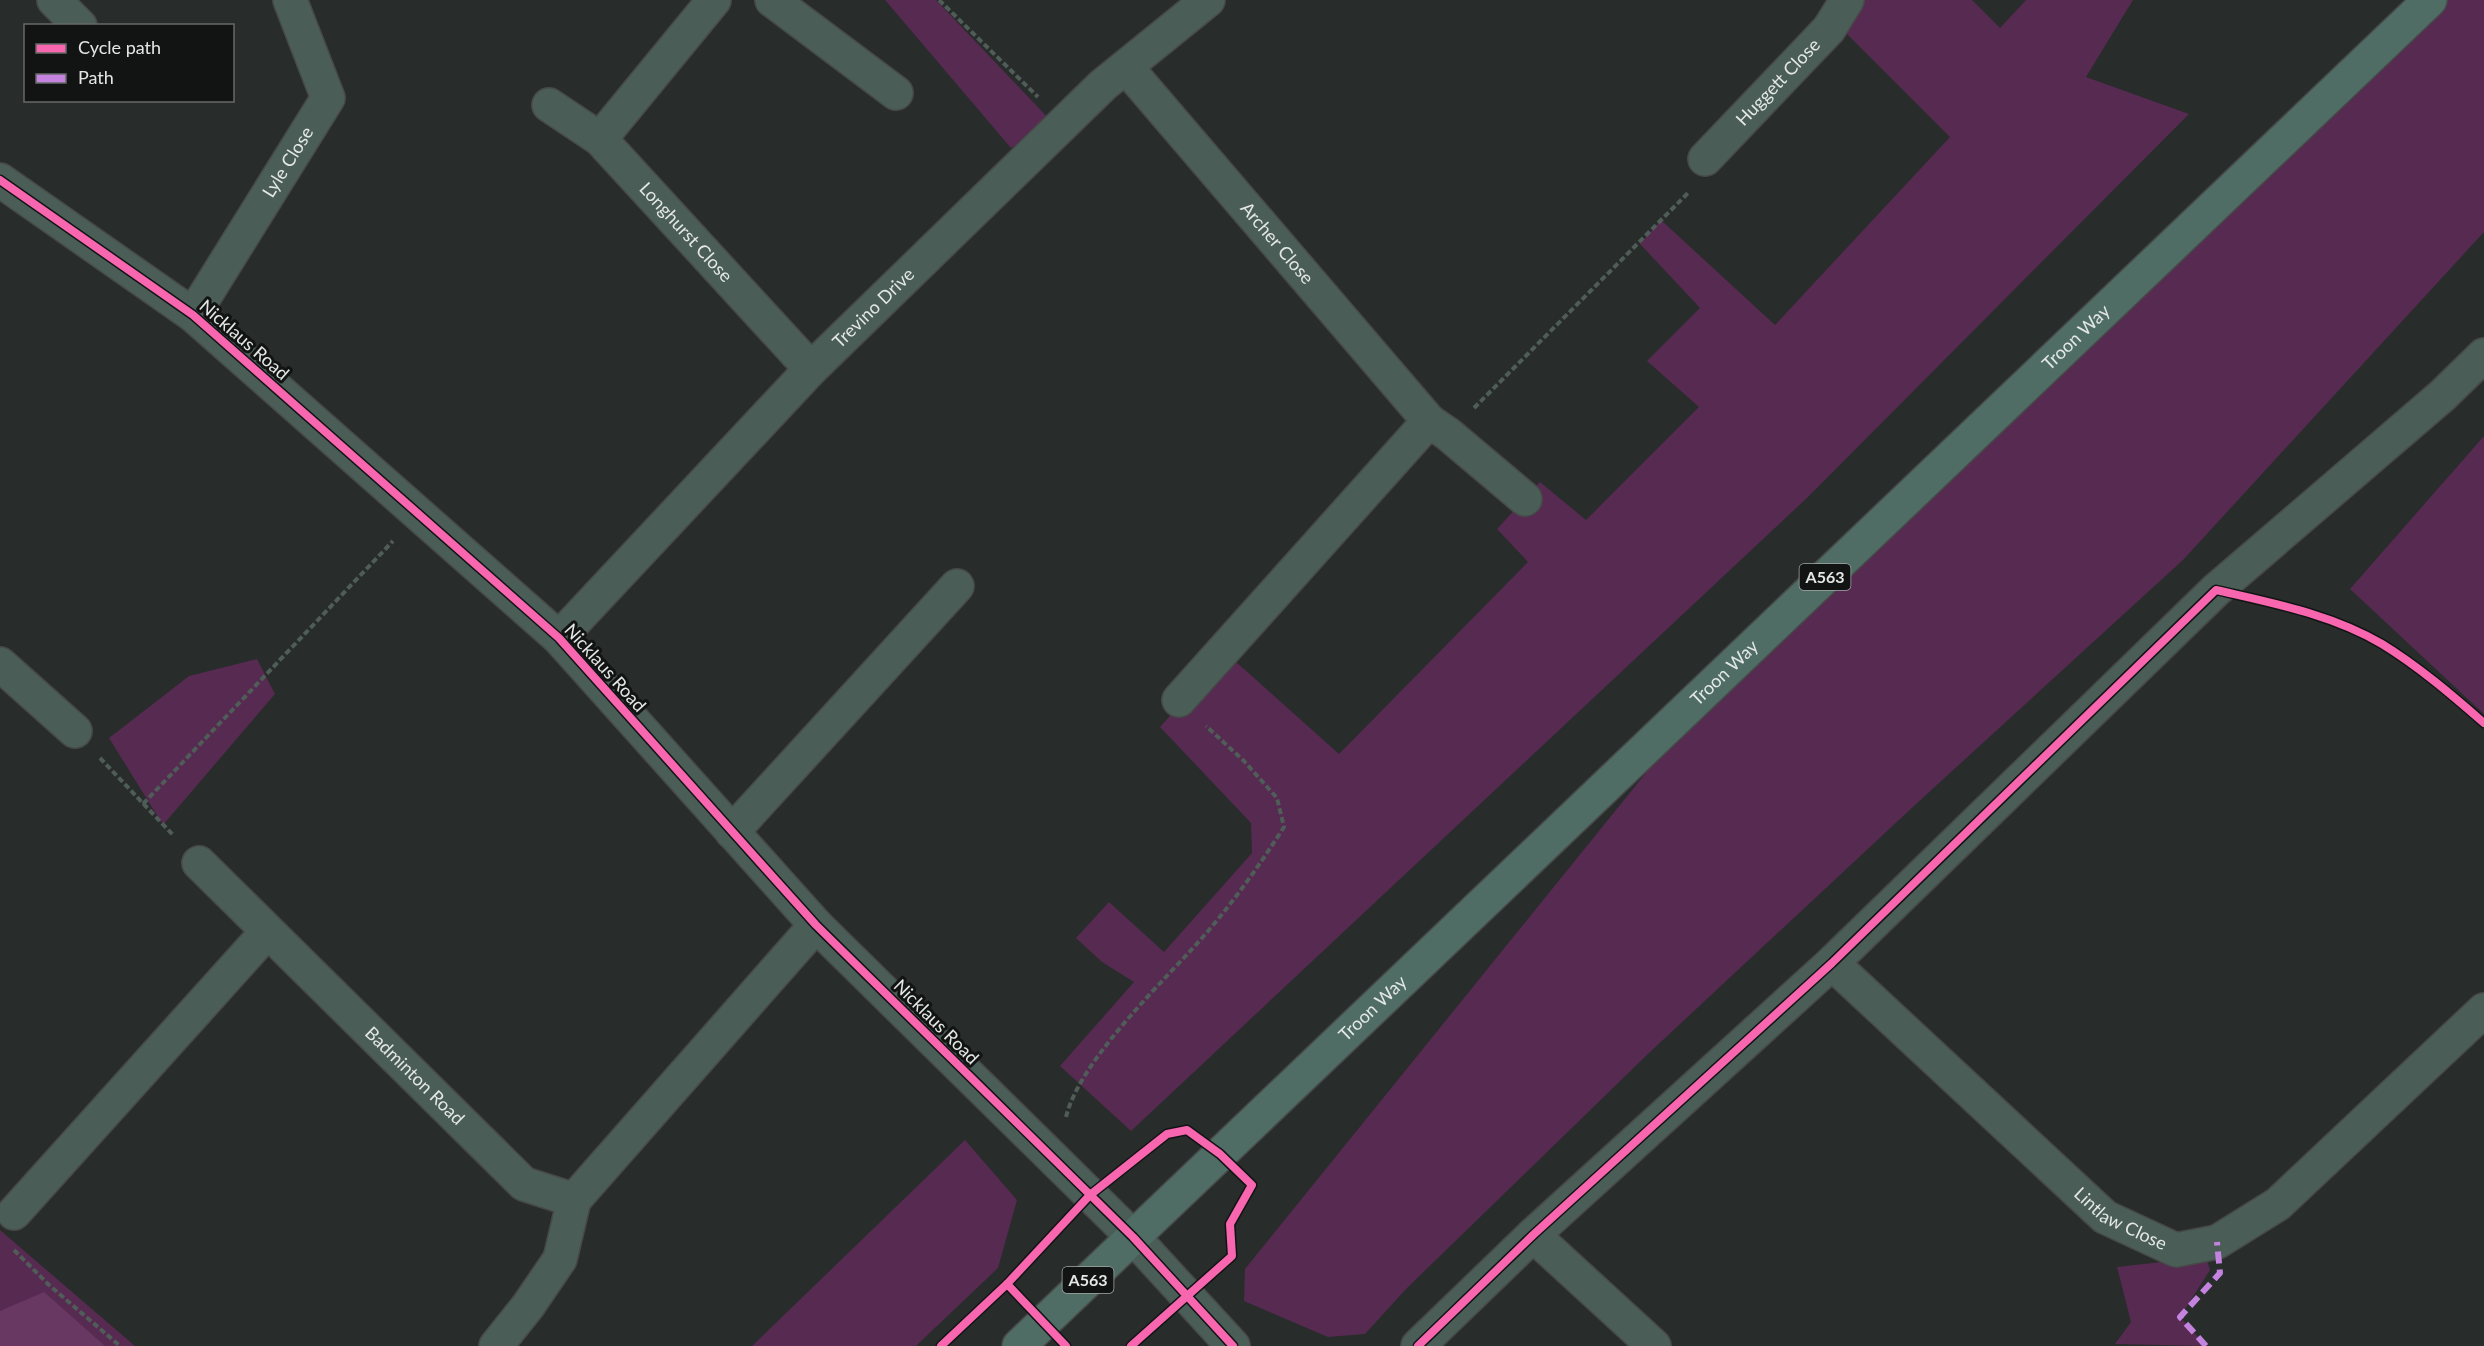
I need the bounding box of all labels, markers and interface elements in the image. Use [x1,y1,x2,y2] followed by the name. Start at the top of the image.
[24,24,234,102] legend
[1731,33,1824,130] street label: Huggett Close
[78,36,161,58] text: Cycle path
[78,66,114,88] text: Path
[257,122,317,201] street label: Lyle Close
[635,177,738,286] street label: Longhurst Close
[1236,197,1319,288] street label: Archer Close
[827,263,918,352] street label: Trevino Drive
[195,294,294,384] street label: Nicklaus Road
[2037,299,2114,374] street label: Troon Way
[1800,564,1850,590] road number: A563
[560,619,651,716] street label: Nicklaus Road
[1685,634,1763,710] street label: Troon Way
[1334,970,1411,1045] street label: Troon Way
[890,974,984,1068] street label: Nicklaus Road
[361,1021,470,1129] street label: Badminton Road
[2070,1182,2171,1254] street label: Lintlaw Close
[1062,1267,1114,1293] road number: A563

